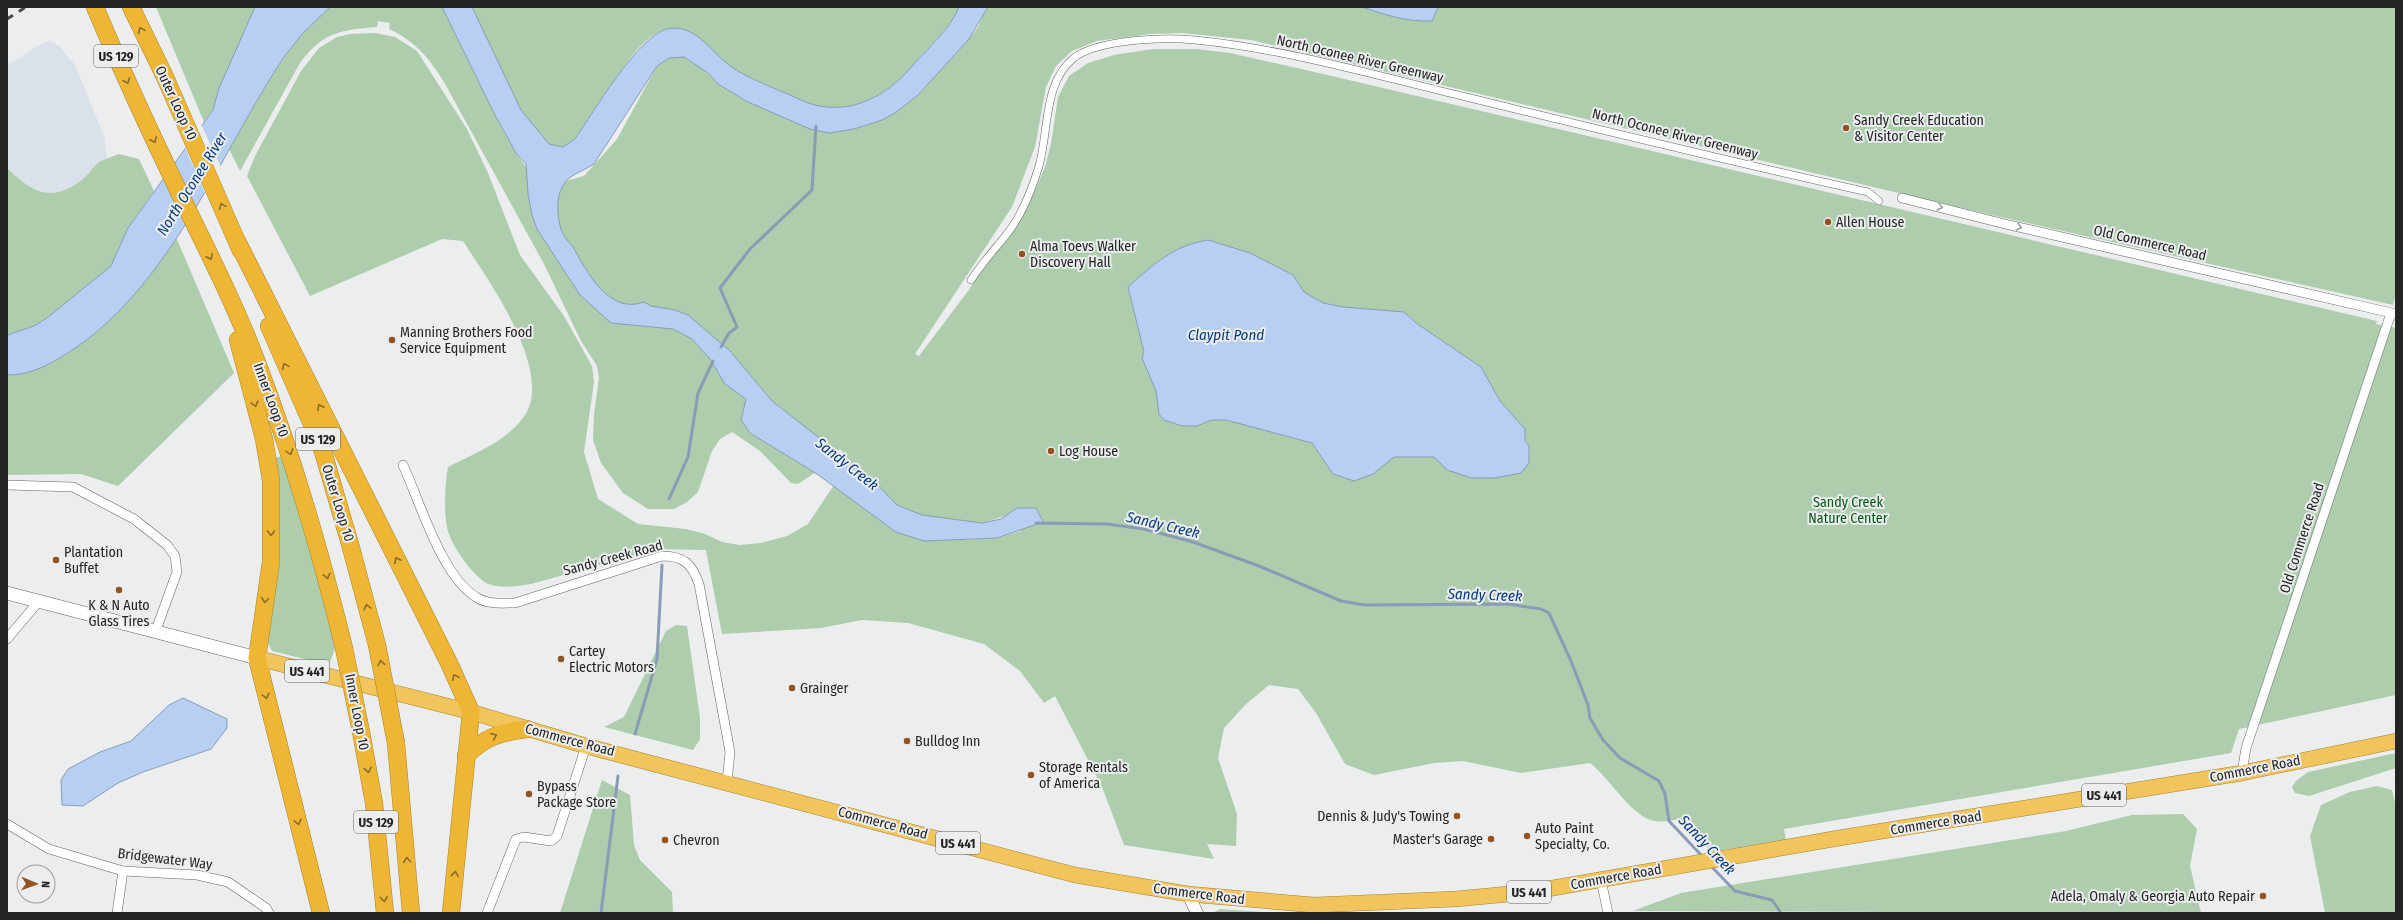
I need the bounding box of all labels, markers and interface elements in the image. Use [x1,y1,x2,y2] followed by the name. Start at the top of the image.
[138,26,146,34] one-way arrow
[1275,32,1446,87] street label: North Oconee River Greenway
[94,45,138,67] road number: US 129
[151,63,201,143] street label: Outer Loop 10
[122,77,130,85] one-way arrow
[1590,105,1760,163] street label: North Oconee River Greenway
[1854,112,1984,145] place label: Sandy Creek Education & Visitor Center
[1841,123,1851,133] marker: Sandy Creek Education & Visitor Center
[153,129,231,239] water label: North Oconee River
[149,136,157,144] one-way arrow
[219,202,227,210] one-way arrow
[1937,203,1943,211] one-way arrow
[1836,214,1904,231] place label: Allen House
[1823,217,1833,227] marker: Allen House
[2015,222,2022,231] one-way arrow
[2092,222,2208,264] street label: Old Commerce Road
[1030,238,1136,271] place label: Alma Toevs Walker Discovery Hall
[1017,249,1027,259] marker: Alma Toevs Walker Discovery Hall
[205,253,213,261] one-way arrow
[400,324,533,357] place label: Manning Brothers Food Service Equipment
[1188,326,1264,344] water label: Claypit Pond
[387,335,397,345] marker: Manning Brothers Food Service Equipment
[250,361,292,439] street label: Inner Loop 10
[282,362,290,370] one-way arrow
[250,400,259,407] one-way arrow
[317,403,325,411] one-way arrow
[296,428,340,450] road number: US 129
[811,433,882,494] water label: Sandy Creek
[1059,443,1118,460] place label: Log House
[1046,446,1056,456] marker: Log House
[285,448,293,455] one-way arrow
[318,462,358,544] street label: Outer Loop 10
[2276,481,2328,595] street label: Old Commerce Road
[1808,494,1888,527] park label: Sandy Creek Nature Center
[1124,508,1202,542] water label: Sandy Creek
[267,530,275,536] one-way arrow
[561,537,665,579] street label: Sandy Creek Road
[64,544,123,577] place label: Plantation Buffet
[51,555,61,565] marker: Plantation Buffet
[394,557,402,564] one-way arrow
[322,573,330,579] one-way arrow
[114,585,124,595] marker: K & N Auto Glass Tires
[1446,585,1523,605] water label: Sandy Creek
[88,597,150,630] place label: K & N Auto Glass Tires
[261,597,270,604] one-way arrow
[363,604,372,611] one-way arrow
[569,643,654,676] place label: Cartey Electric Motors
[556,654,566,664] marker: Cartey Electric Motors
[285,660,329,682] road number: US 441
[377,660,385,667] one-way arrow
[341,672,373,752] street label: Inner Loop 10
[452,673,460,681] one-way arrow
[800,680,849,697] place label: Grainger
[787,683,797,693] marker: Grainger
[262,692,270,699] one-way arrow
[523,720,617,760] street label: Commerce Road
[489,733,497,741] one-way arrow
[915,733,980,750] place label: Bulldog Inn
[902,736,912,746] marker: Bulldog Inn
[2208,752,2302,786] street label: Commerce Road
[1039,759,1128,792] place label: Storage Rentals of America
[363,767,372,773] one-way arrow
[1026,770,1036,780] marker: Storage Rentals of America
[537,778,616,811] place label: Bypass Package Store
[2082,784,2126,806] road number: US 441
[524,789,534,799] marker: Bypass Package Store
[836,803,930,843] street label: Commerce Road
[1889,807,1983,839] street label: Commerce Road
[1317,808,1449,825] place label: Dennis & Judy's Towing
[354,811,398,833] road number: US 129
[1452,811,1462,821] marker: Dennis & Judy's Towing
[1674,811,1739,879] water label: Sandy Creek
[293,818,302,825] one-way arrow
[1535,820,1610,853] place label: Auto Paint Specialty, Co.
[1393,831,1483,848] place label: Master's Garage
[1522,831,1532,841] marker: Auto Paint Specialty, Co.
[673,832,720,849] place label: Chevron
[936,832,980,854] road number: US 441
[1486,834,1496,844] marker: Master's Garage
[660,835,670,845] marker: Chevron
[117,845,214,873] street label: Bridgewater Way
[403,857,412,863] one-way arrow
[1569,861,1663,893] street label: Commerce Road
[16,864,56,904] north arrow
[450,871,459,877] one-way arrow
[1152,880,1246,908] street label: Commerce Road
[39,881,52,888] text: N
[1507,881,1551,903] road number: US 441
[2051,888,2255,905] place label: Adela, Omaly & Georgia Auto Repair
[2258,891,2268,901] marker: Adela, Omaly & Georgia Auto Repair
[379,896,388,902] one-way arrow

